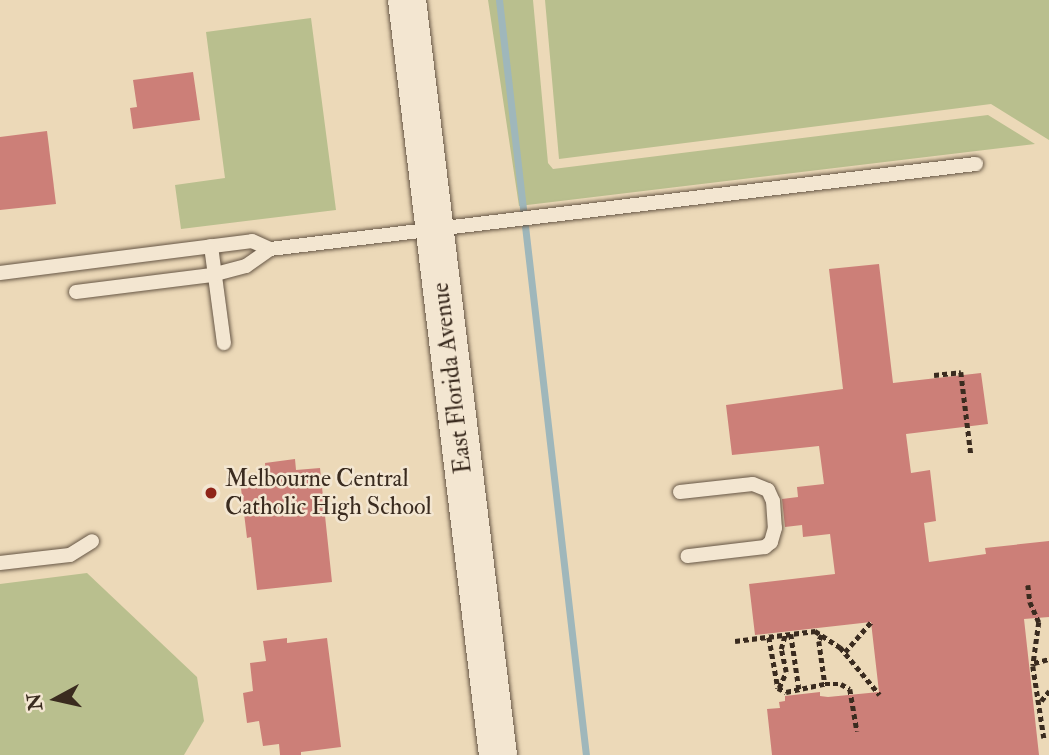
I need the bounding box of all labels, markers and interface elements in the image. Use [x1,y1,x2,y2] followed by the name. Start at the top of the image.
[426,281,478,475] street label: East Florida Avenue
[225,465,432,521] place label: Melbourne Central Catholic High School
[203,485,219,501] marker: Melbourne Central Catholic High School
[21,664,91,734] north arrow
[22,692,48,712] text: N

